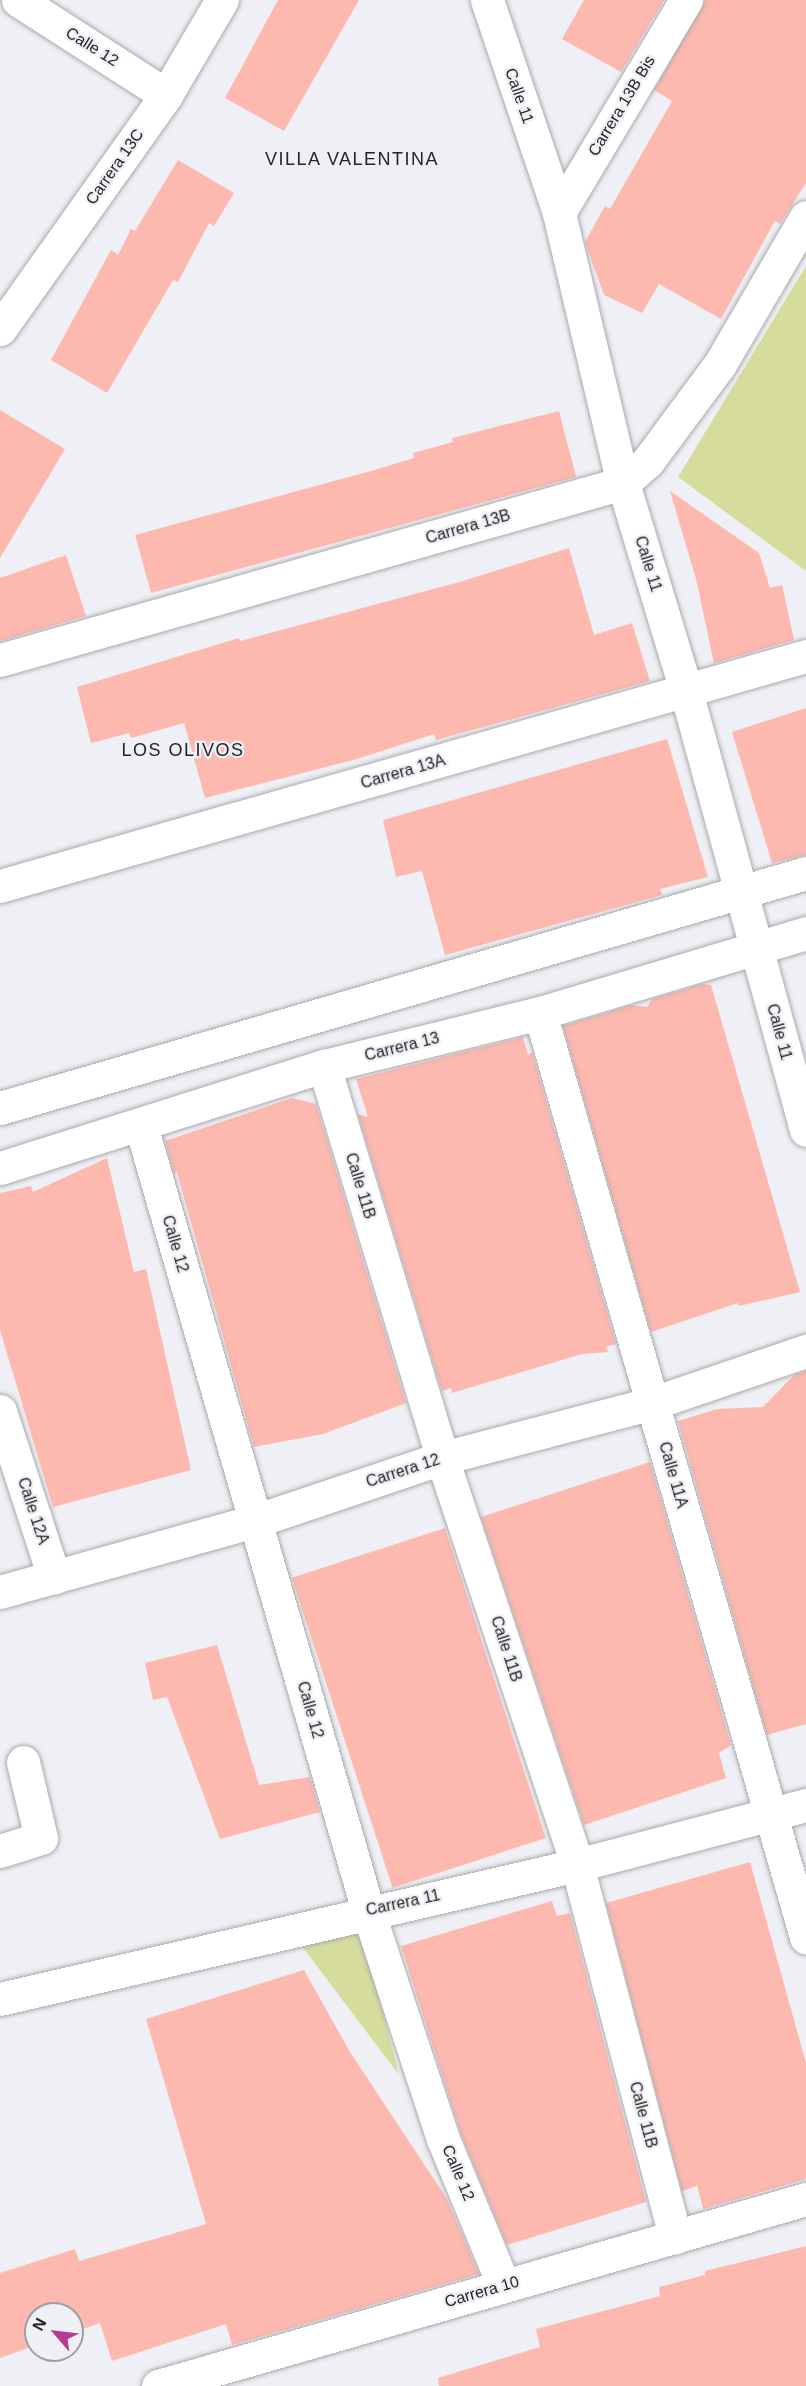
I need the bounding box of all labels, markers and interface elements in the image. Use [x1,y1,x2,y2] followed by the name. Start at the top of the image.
[62,23,122,71] street label: Calle 12
[584,52,660,160] street label: Carrera 13B Bis
[501,66,537,126] street label: Calle 11
[82,125,148,209] street label: Carrera 13C
[264,148,440,170] district label: VILLA VALENTINA
[423,506,513,548] street label: Carrera 13B
[630,534,666,594] street label: Calle 11
[121,739,245,761] district label: LOS OLIVOS
[358,751,448,793] street label: Carrera 13A
[762,1002,796,1062] street label: Calle 11
[363,1028,441,1066] street label: Carrera 13
[341,1151,379,1221] street label: Calle 11B
[158,1213,192,1275] street label: Calle 12
[654,1440,692,1510] street label: Calle 11A
[364,1450,442,1492] street label: Carrera 12
[13,1475,53,1547] street label: Calle 12A
[486,1614,526,1684] street label: Calle 11B
[293,1679,327,1741] street label: Calle 12
[364,1886,442,1920] street label: Carrera 11
[625,2080,661,2150] street label: Calle 11B
[438,2142,478,2204] street label: Calle 12
[443,2272,521,2312] street label: Carrera 10
[24,2302,84,2362] north arrow
[29,2315,50,2333] text: N

